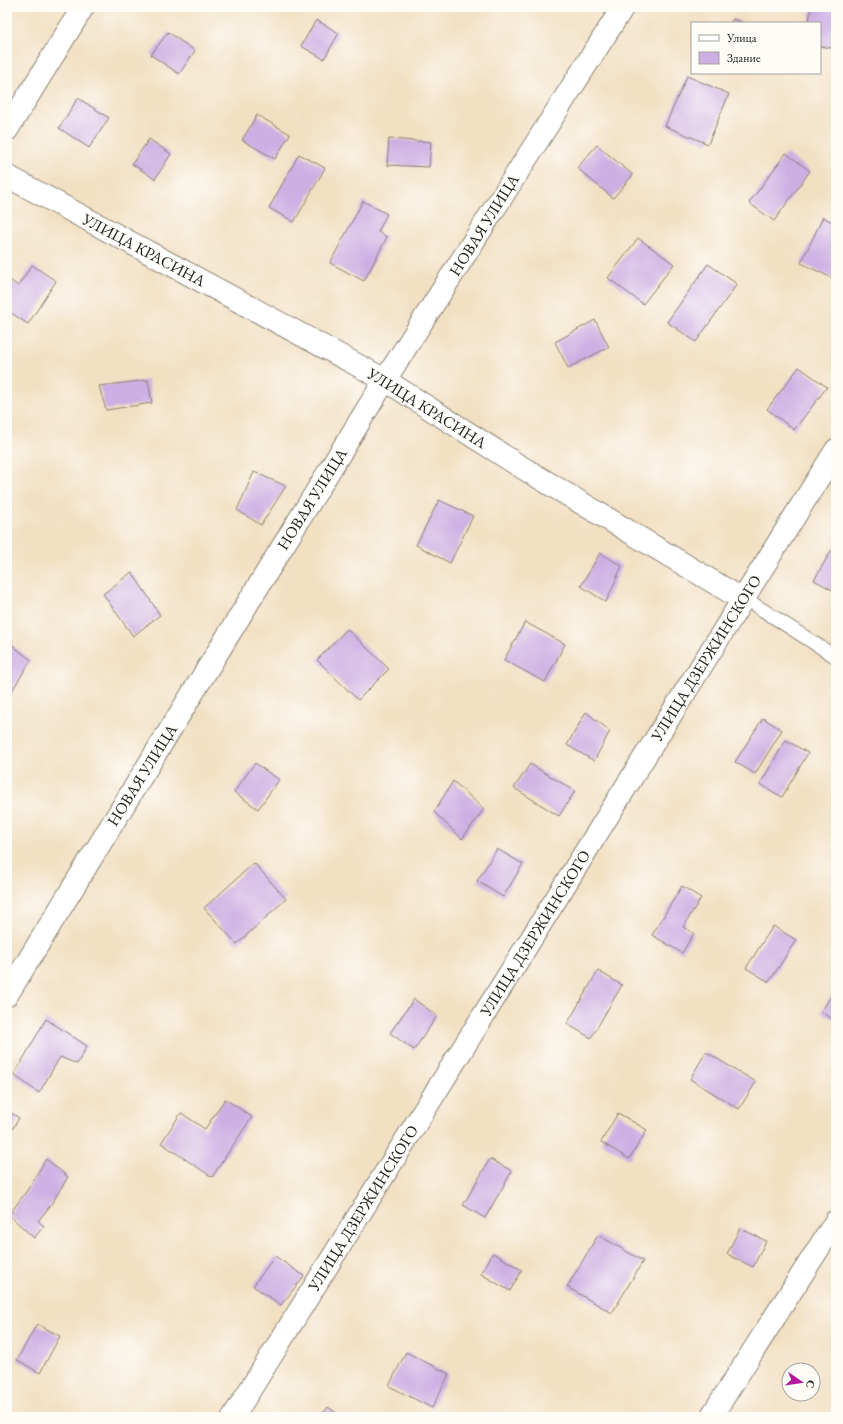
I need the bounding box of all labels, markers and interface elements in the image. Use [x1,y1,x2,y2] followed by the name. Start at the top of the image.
[691,22,821,74] legend
[726,30,757,46] text: Улица
[727,50,761,66] text: Здание
[444,169,524,280] street label: НОВАЯ УЛИЦА
[78,208,210,292] street label: УЛИЦА КРАСИНА
[363,362,491,454] street label: УЛИЦА КРАСИНА
[272,443,352,554] street label: НОВАЯ УЛИЦА
[646,571,766,746] street label: УЛИЦА ДЗЕРЖИНСКОГО
[102,719,182,830] street label: НОВАЯ УЛИЦА
[475,846,595,1021] street label: УЛИЦА ДЗЕРЖИНСКОГО
[303,1121,423,1296] street label: УЛИЦА ДЗЕРЖИНСКОГО
[781,1362,821,1402] north arrow
[803,1379,818,1390] text: С

